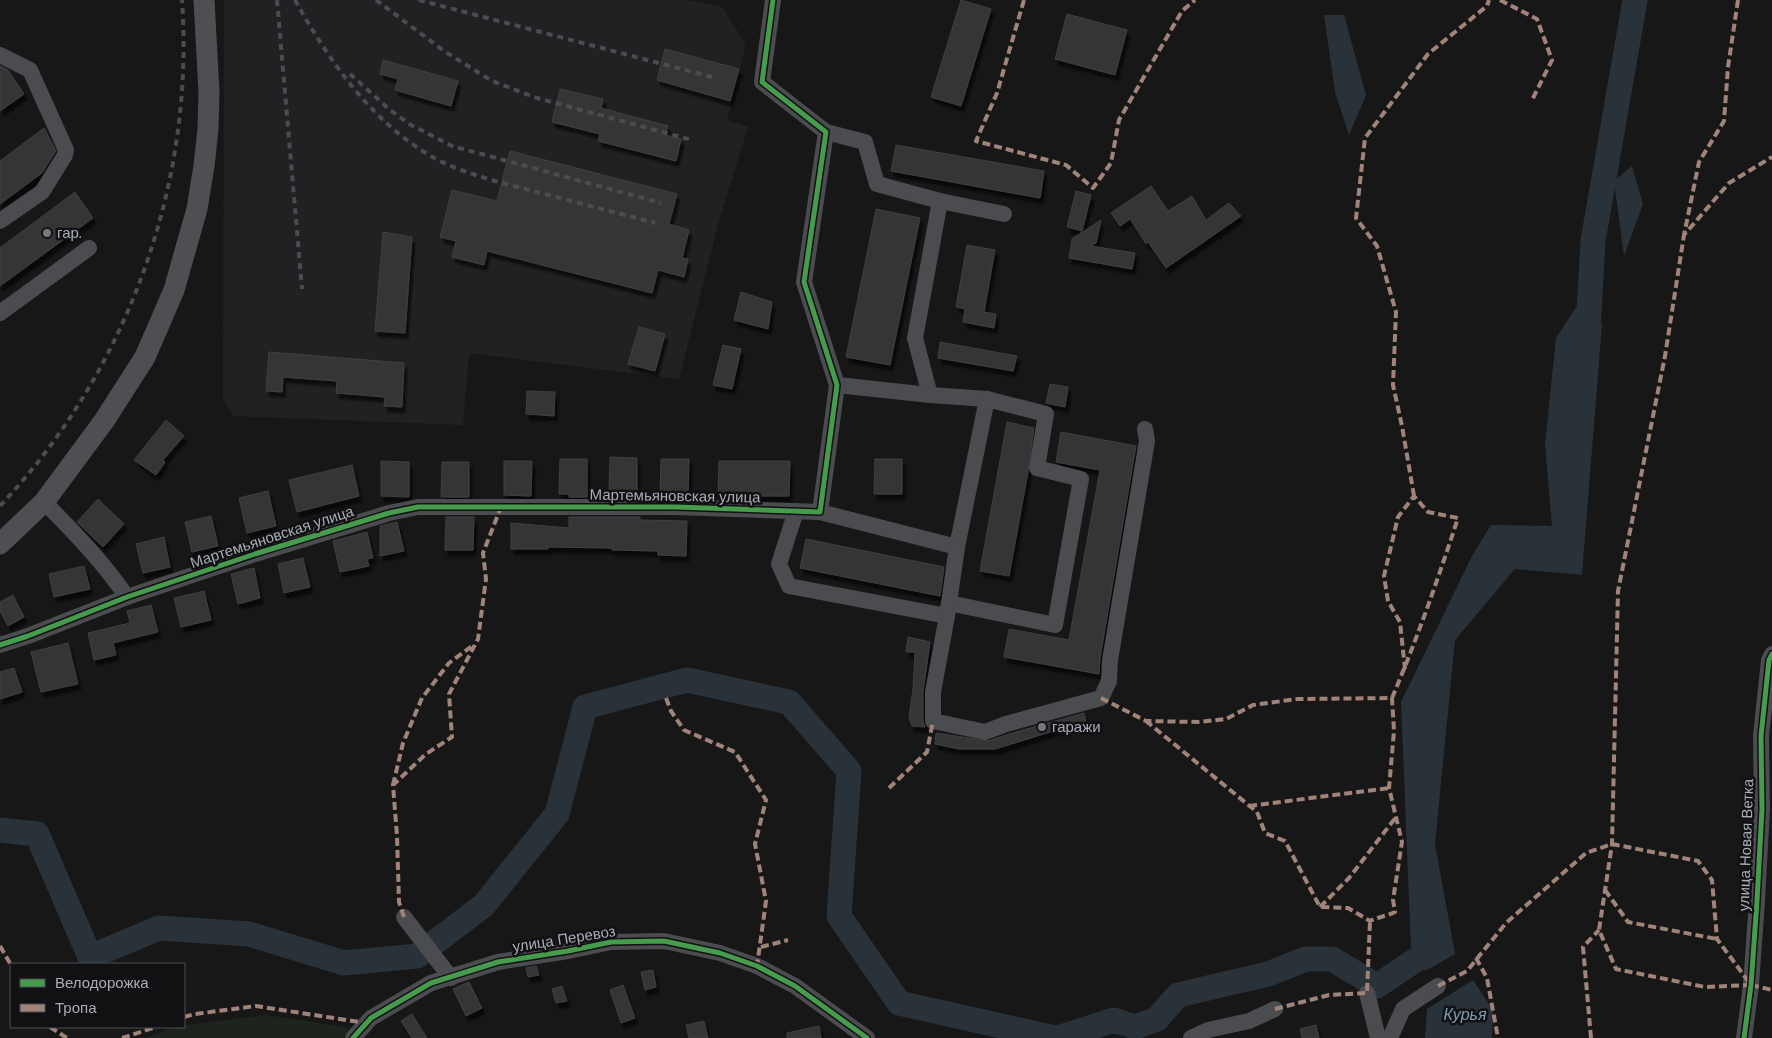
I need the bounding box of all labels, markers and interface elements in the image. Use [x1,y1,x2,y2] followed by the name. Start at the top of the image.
[57,223,82,243] place label: гар.
[41,227,53,239] marker: гар.
[589,485,761,508] street label: Мартемьяновская улица
[188,501,357,573] street label: Мартемьяновская улица
[1052,717,1101,737] place label: гаражи
[1036,721,1048,733] marker: гаражи
[1734,778,1758,912] street label: улица Новая Ветка
[511,921,617,957] street label: улица Перевоз
[10,963,185,1028] legend
[55,973,149,993] text: Велодорожка
[55,998,97,1018] text: Тропа
[1443,1004,1487,1025] water label: Курья

